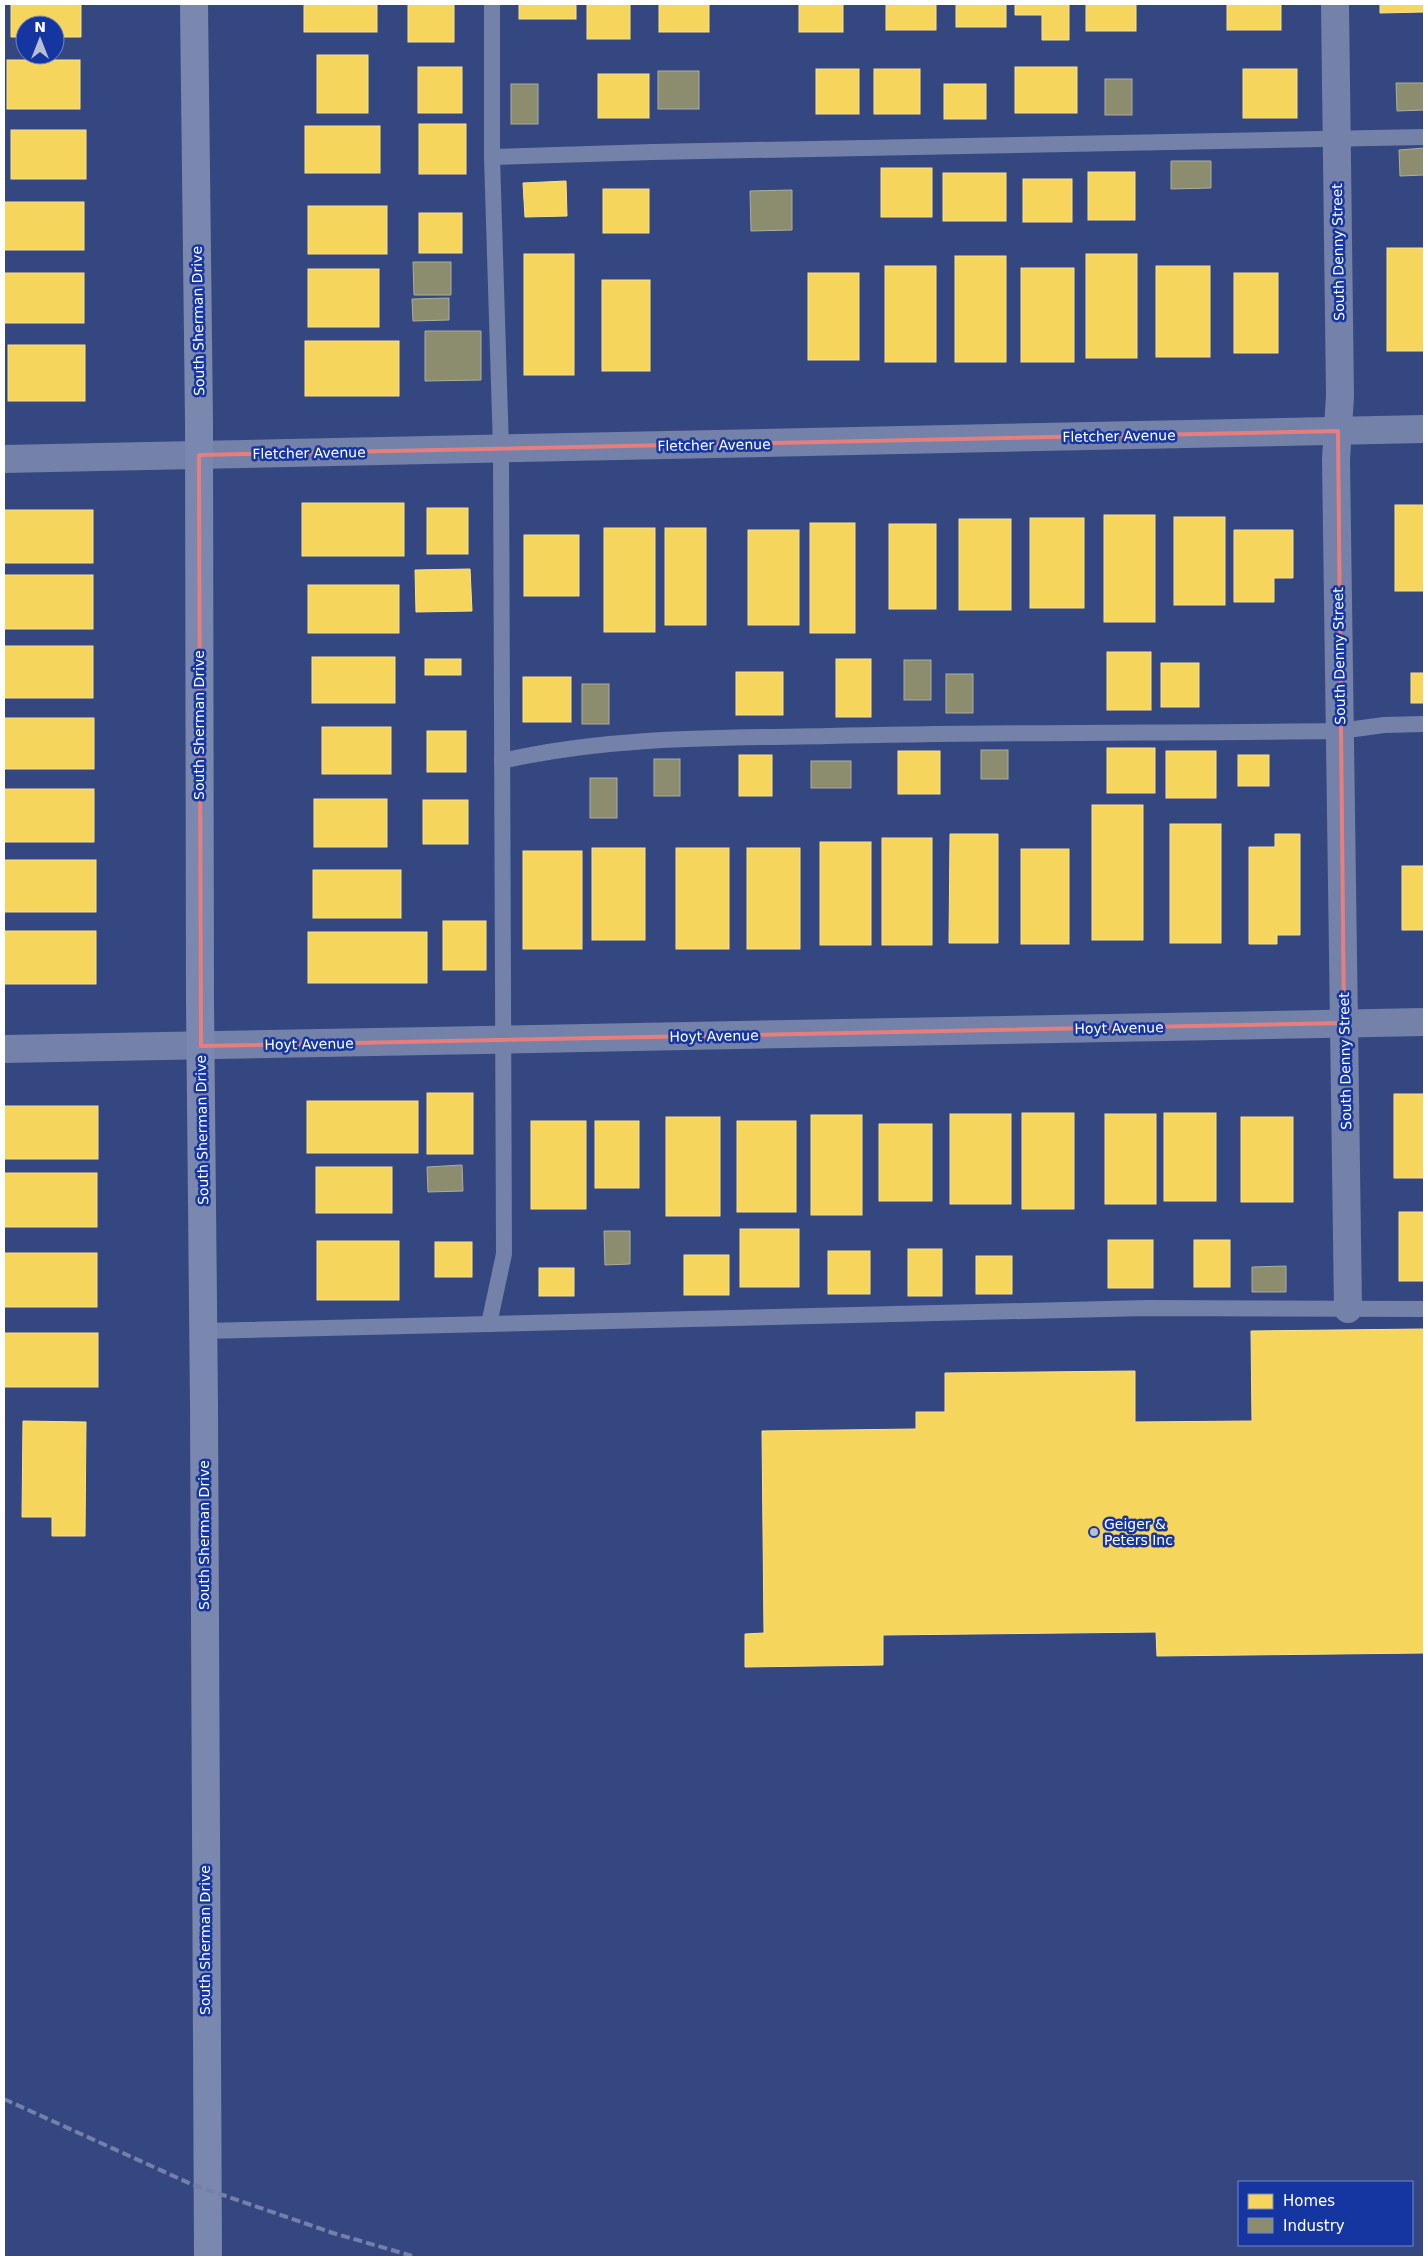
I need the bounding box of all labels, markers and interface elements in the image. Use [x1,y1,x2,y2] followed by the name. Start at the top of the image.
[15,15,65,65] north arrow
[34,19,46,35] text: N
[1329,183,1347,321] street label: South Denny Street
[189,246,207,396] street label: South Sherman Drive
[1062,427,1176,445] street label: Fletcher Avenue
[657,436,771,454] street label: Fletcher Avenue
[252,444,366,462] street label: Fletcher Avenue
[1330,587,1348,725] street label: South Denny Street
[191,650,207,800] street label: South Sherman Drive
[1336,992,1354,1130] street label: South Denny Street
[1074,1019,1164,1037] street label: Hoyt Avenue
[669,1027,759,1045] street label: Hoyt Avenue
[264,1035,354,1053] street label: Hoyt Avenue
[193,1055,211,1205] street label: South Sherman Drive
[196,1460,212,1610] street label: South Sherman Drive
[1104,1516,1173,1548] place label: Geiger & Peters Inc
[1088,1526,1100,1538] marker: Geiger & Peters Inc
[197,1865,213,2015] street label: South Sherman Drive
[1238,2181,1413,2246] legend
[1283,2192,1335,2210] text: Homes
[1283,2217,1345,2235] text: Industry

